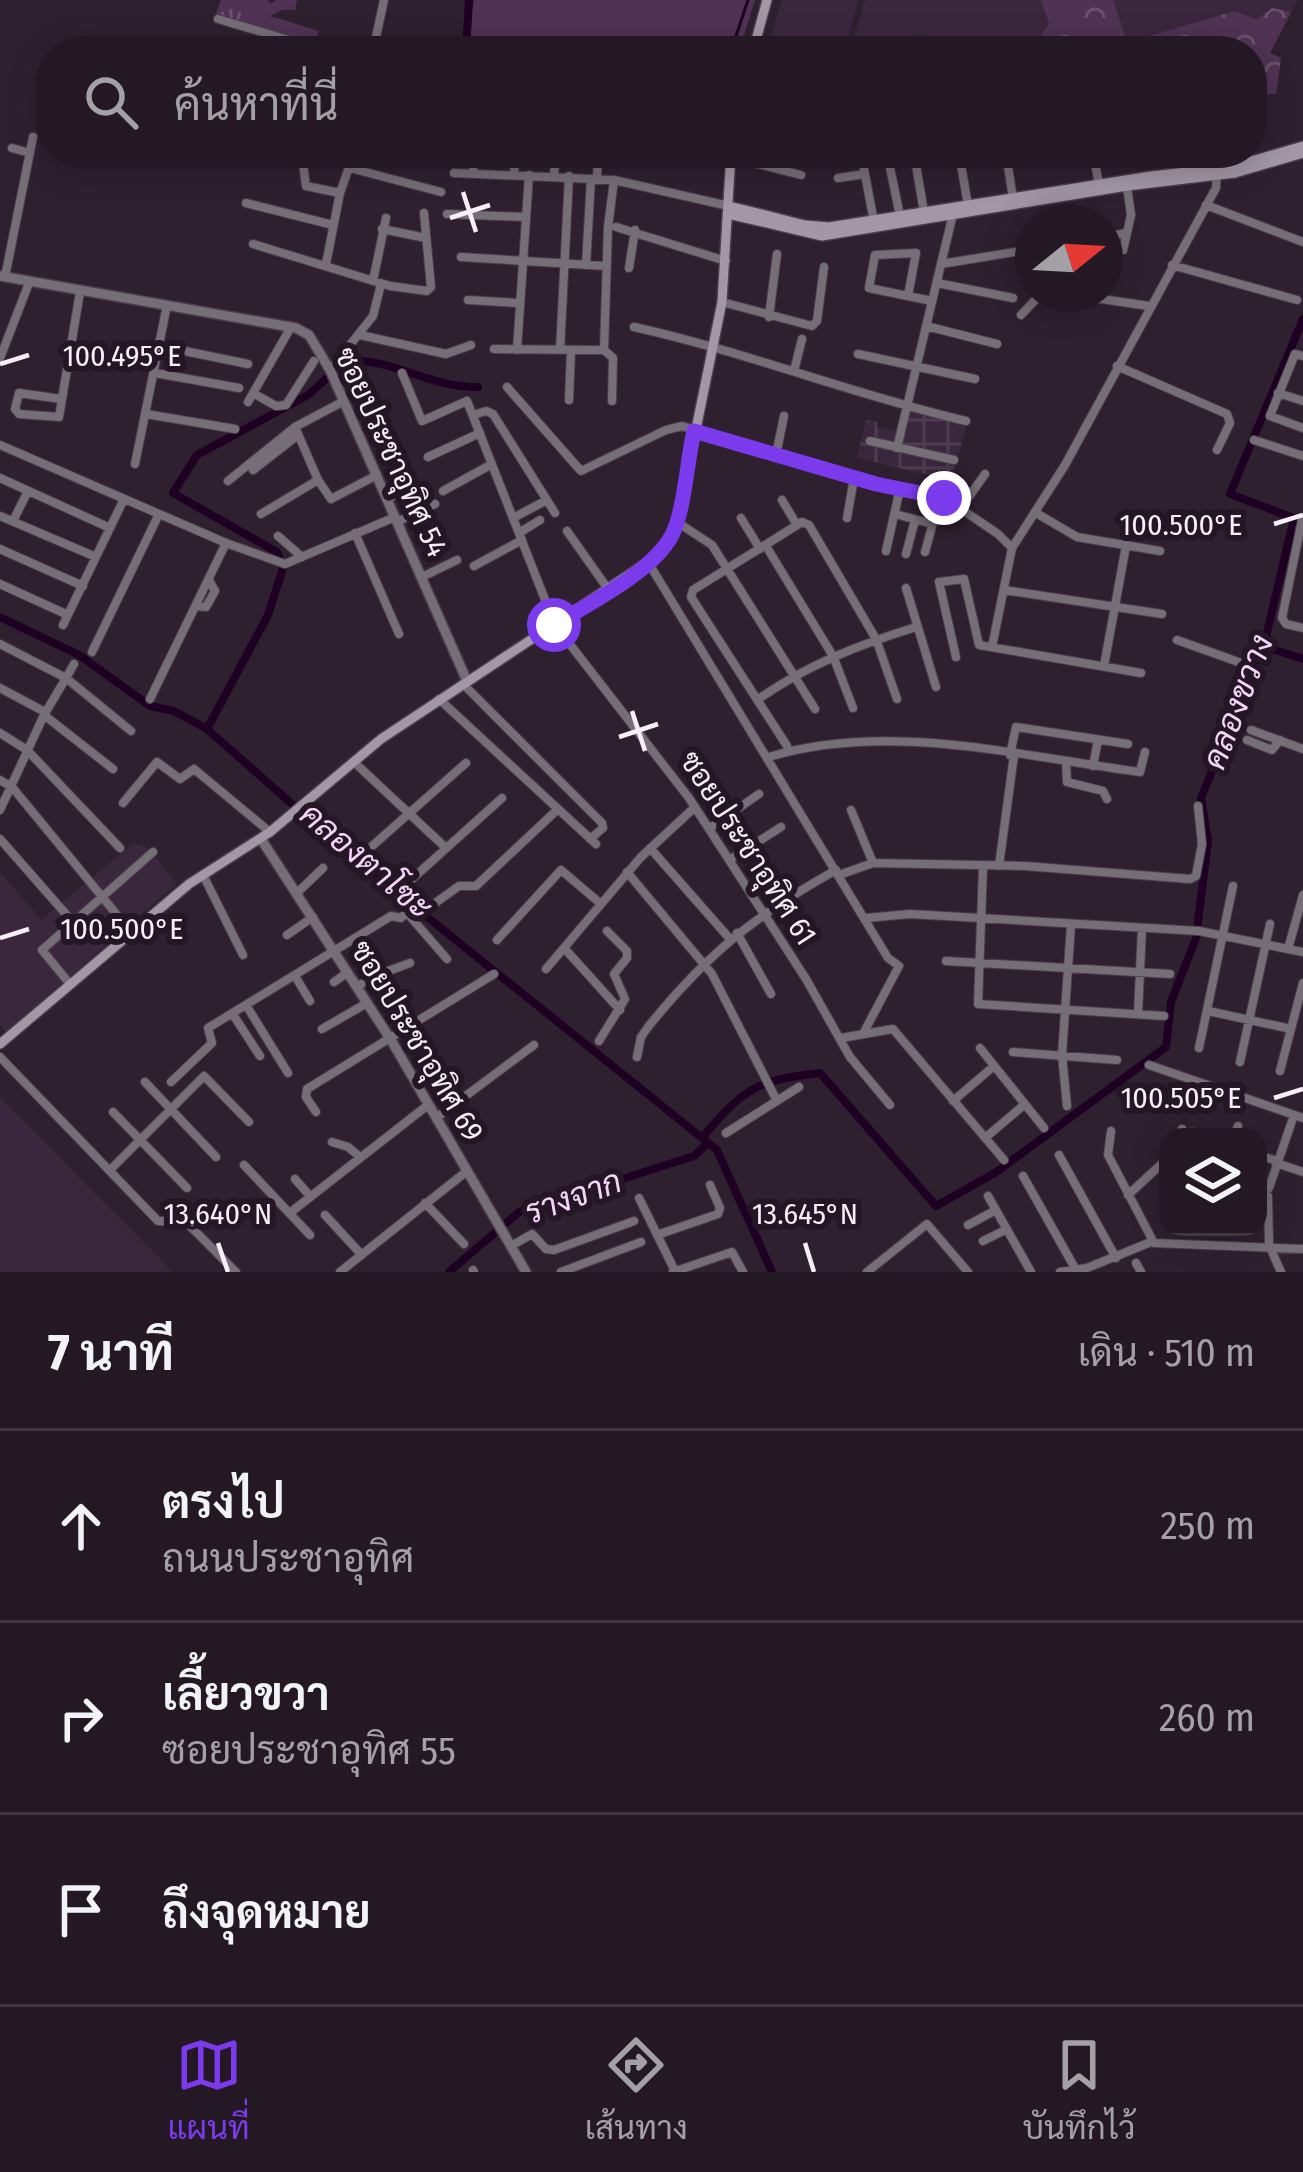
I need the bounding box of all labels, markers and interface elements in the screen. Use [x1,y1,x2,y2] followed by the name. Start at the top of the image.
[36,36,1267,168] search box
[78,69,144,135] icon: search
[174,78,338,132] text: ค้นหาที่นี่
[1015,204,1123,312] north arrow
[63,338,181,374] text: 100.495°E
[324,342,455,564] street label: ซอยประชาอุทิศ 54
[917,471,971,525] route end
[1120,507,1242,543] text: 100.500°E
[527,598,581,652] route start
[1194,629,1282,775] water label: คลองขวาง
[669,744,824,953] street label: ซอยประชาอุทิศ 61
[292,794,441,928] water label: คลองตาโซะ
[61,911,183,947] text: 100.500°E
[340,934,491,1149] street label: ซอยประชาอุทิศ 69
[1121,1080,1241,1116] text: 100.505°E
[1159,1128,1267,1236] map controls
[1159,1128,1267,1236] button: layers
[519,1161,627,1233] water label: รางจาก
[164,1196,272,1232] text: 13.640°N
[752,1196,858,1232] text: 13.645°N
[48,1322,174,1384] text: 7 นาที
[1078,1330,1255,1376] text: เดิน · 510 m
[162,1476,285,1530] text: ตรงไป
[48,1493,114,1559] icon: ahead
[1160,1503,1255,1549] text: 250 m
[162,1536,414,1582] text: ถนนประชาอุทิศ
[162,1668,330,1722] text: เลี้ยวขวา
[48,1685,114,1751] icon: right
[1159,1695,1255,1741] text: 260 m
[162,1728,456,1774] text: ซอยประชาอุทิศ 55
[48,1877,114,1943] icon: arrive
[162,1886,371,1940] text: ถึงจุดหมาย
[167,2032,250,2148] tab: แผนที่
[585,2032,688,2148] tab: เส้นทาง
[1023,2032,1136,2148] tab: บันทึกไว้

